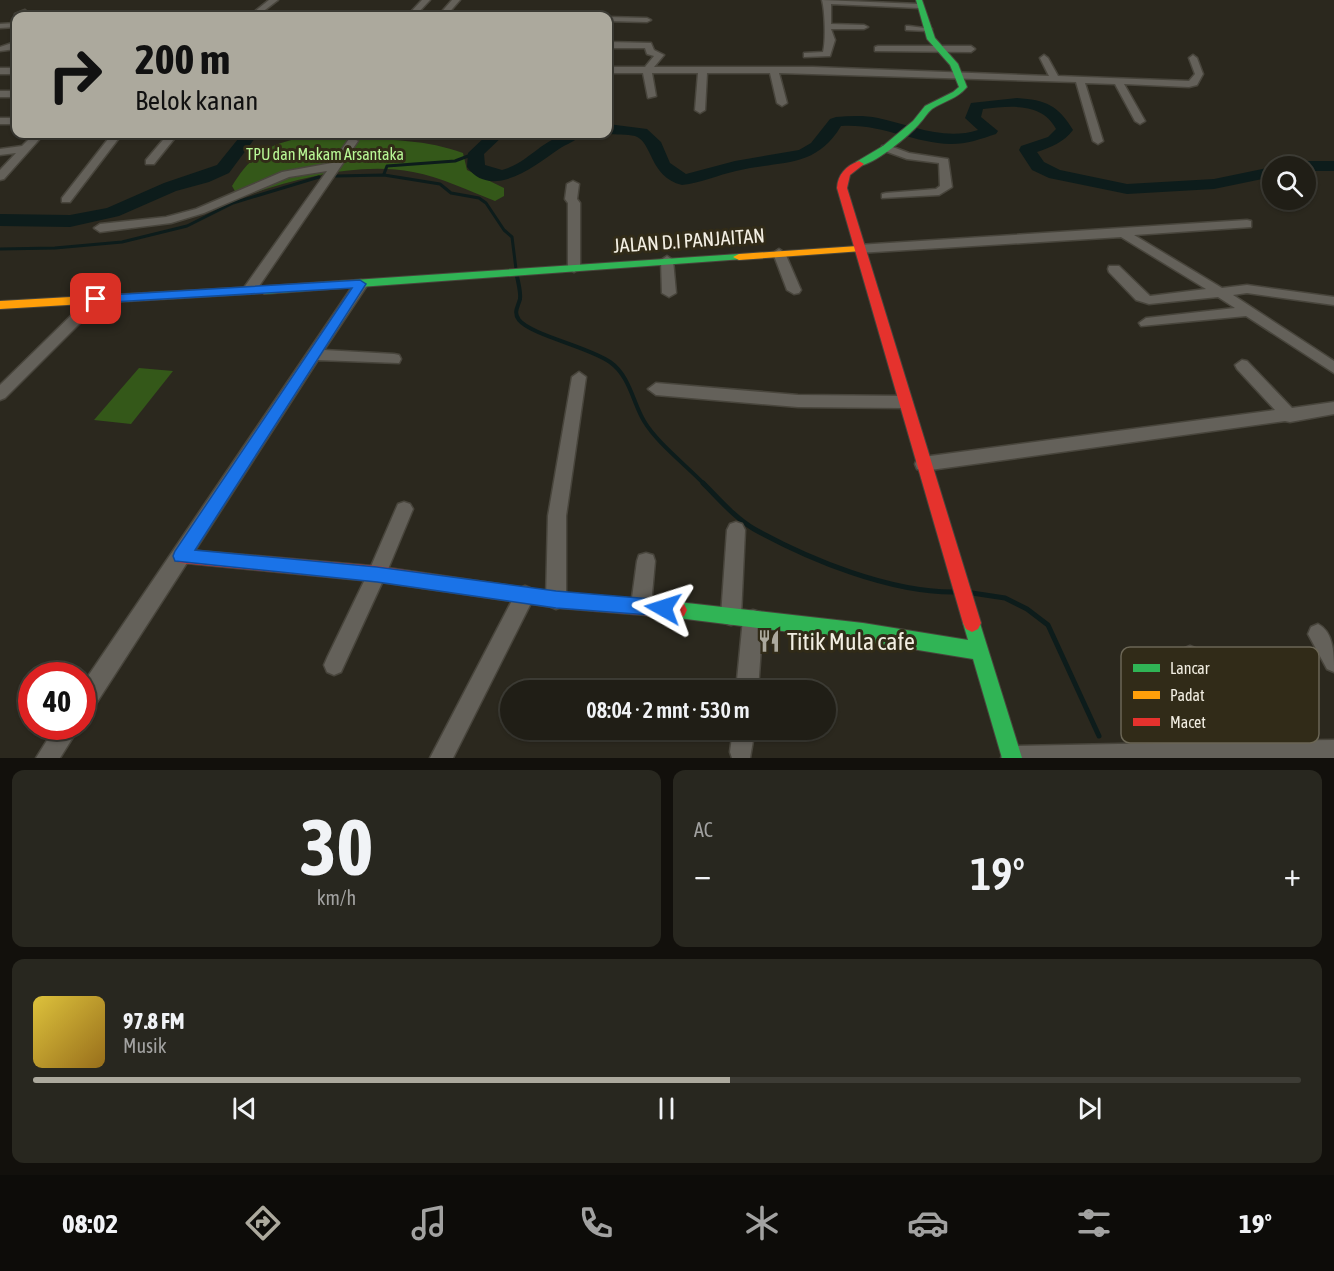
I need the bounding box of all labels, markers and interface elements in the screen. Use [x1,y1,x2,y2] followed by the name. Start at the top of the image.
[135,35,230,83] text: 200 m
[36,36,114,114] icon: right
[135,85,258,116] text: Belok kanan
[246,145,404,163] park label: TPU dan Makam Arsantaka
[1262,156,1316,210] map controls
[1262,156,1316,210] button: search
[612,223,766,257] street label: JALAN D.I PANJAITAN
[70,273,121,324] pin
[79,282,112,315] icon: arrive
[631,576,695,640] position arrow
[756,628,782,654] restaurant icon: Titik Mula cafe
[787,628,915,655] place label: Titik Mula cafe
[1121,647,1319,743] legend
[1170,659,1210,677] text: Lancar
[18,662,96,740] speed limit sign: 40
[1170,686,1205,704] text: Padat
[586,697,750,723] text: 08:04 · 2 mnt · 530 m
[1170,713,1206,731] text: Macet
[300,802,373,892] text: 30
[694,818,713,841] text: AC
[970,848,1025,900] text: 19°
[694,855,711,893] text: −
[1284,855,1301,893] text: +
[317,886,356,909] text: km/h
[123,1008,185,1034] text: 97.8 FM
[123,1034,167,1057] text: Musik
[228,1092,261,1125] icon: previous
[650,1092,683,1125] icon: pause
[1073,1092,1106,1125] icon: next
[242,1202,284,1244] icon: directions
[408,1202,450,1244] icon: music
[575,1202,617,1244] icon: phone
[741,1202,783,1244] icon: climate
[907,1202,949,1244] icon: car
[1073,1202,1115,1244] icon: filters
[62,1208,118,1239] text: 08:02
[1239,1208,1272,1239] text: 19°

